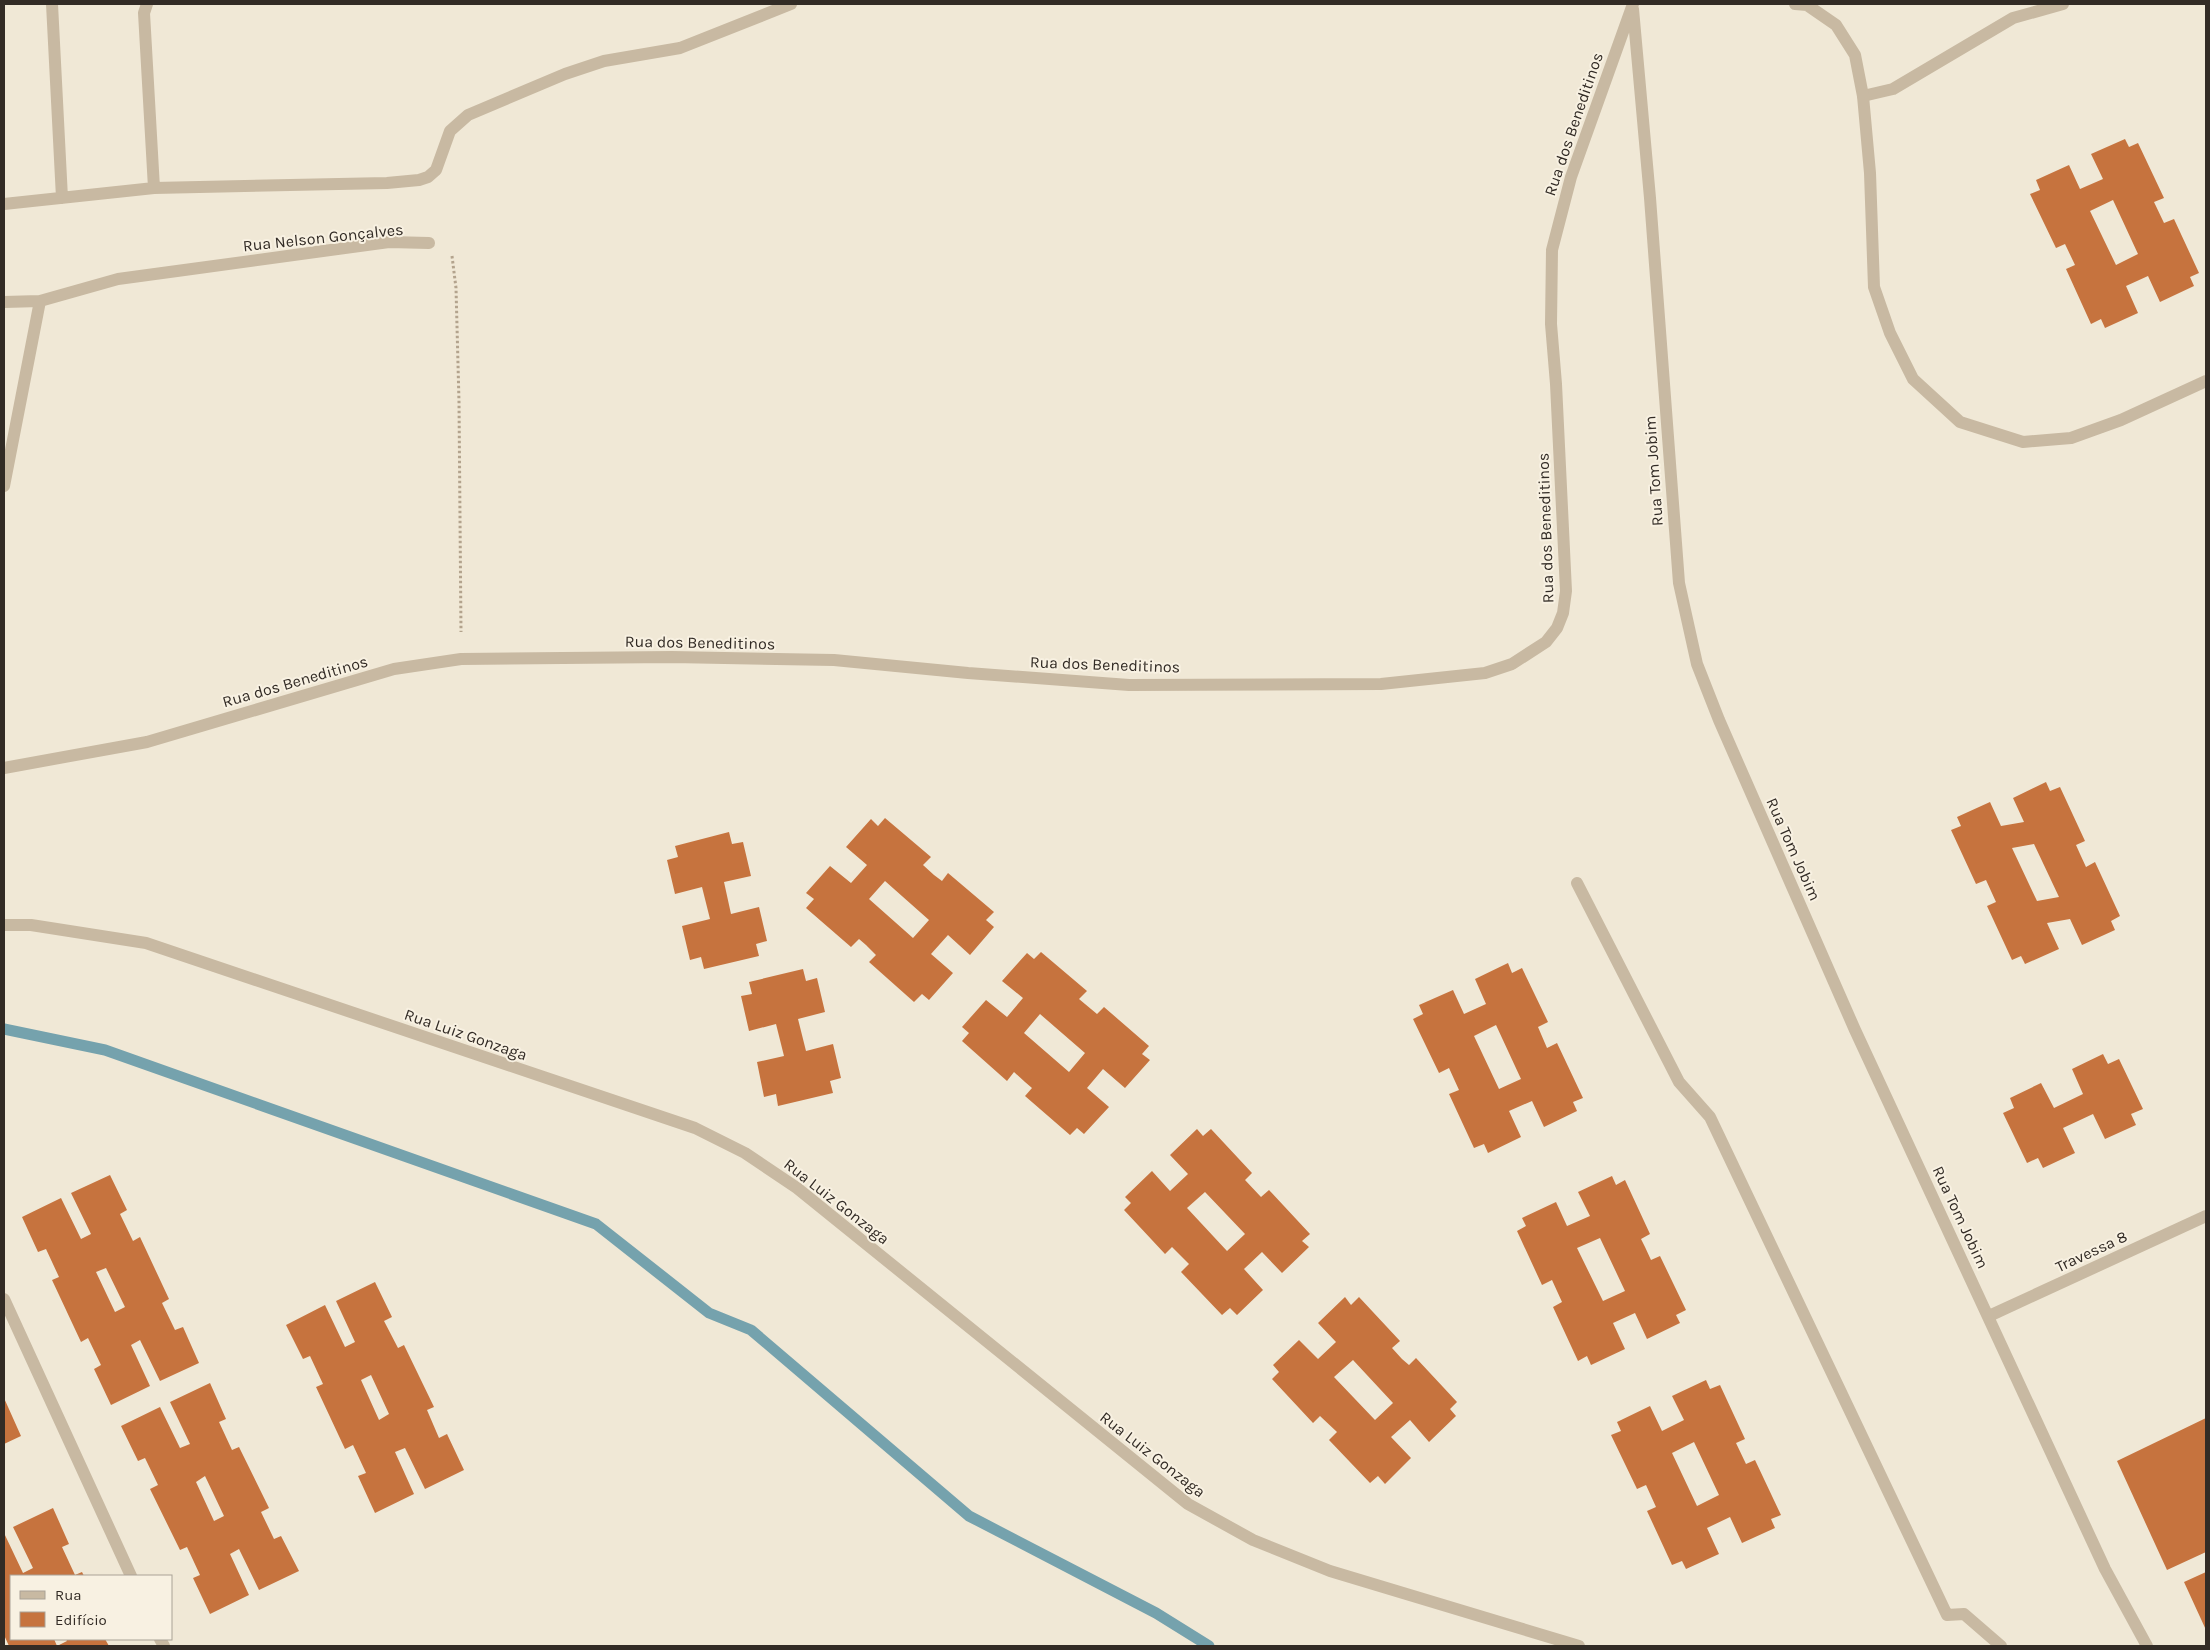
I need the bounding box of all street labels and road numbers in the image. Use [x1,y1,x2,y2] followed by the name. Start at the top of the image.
[1540,50,1607,198] street label: Rua dos Beneditinos
[242,220,404,255] street label: Rua Nelson Gonçalves
[1640,415,1667,527] street label: Rua Tom Jobim
[1533,452,1558,603] street label: Rua dos Beneditinos
[625,632,775,653] street label: Rua dos Beneditinos
[220,652,370,711] street label: Rua dos Beneditinos
[1029,652,1180,677] street label: Rua dos Beneditinos
[1762,795,1825,904] street label: Rua Tom Jobim
[402,1005,530,1064] street label: Rua Luiz Gonzaga
[780,1154,893,1248] street label: Rua Luiz Gonzaga
[1929,1163,1993,1271] street label: Rua Tom Jobim
[2052,1227,2130,1276] street label: Travessa 8
[1096,1407,1209,1501] street label: Rua Luiz Gonzaga

